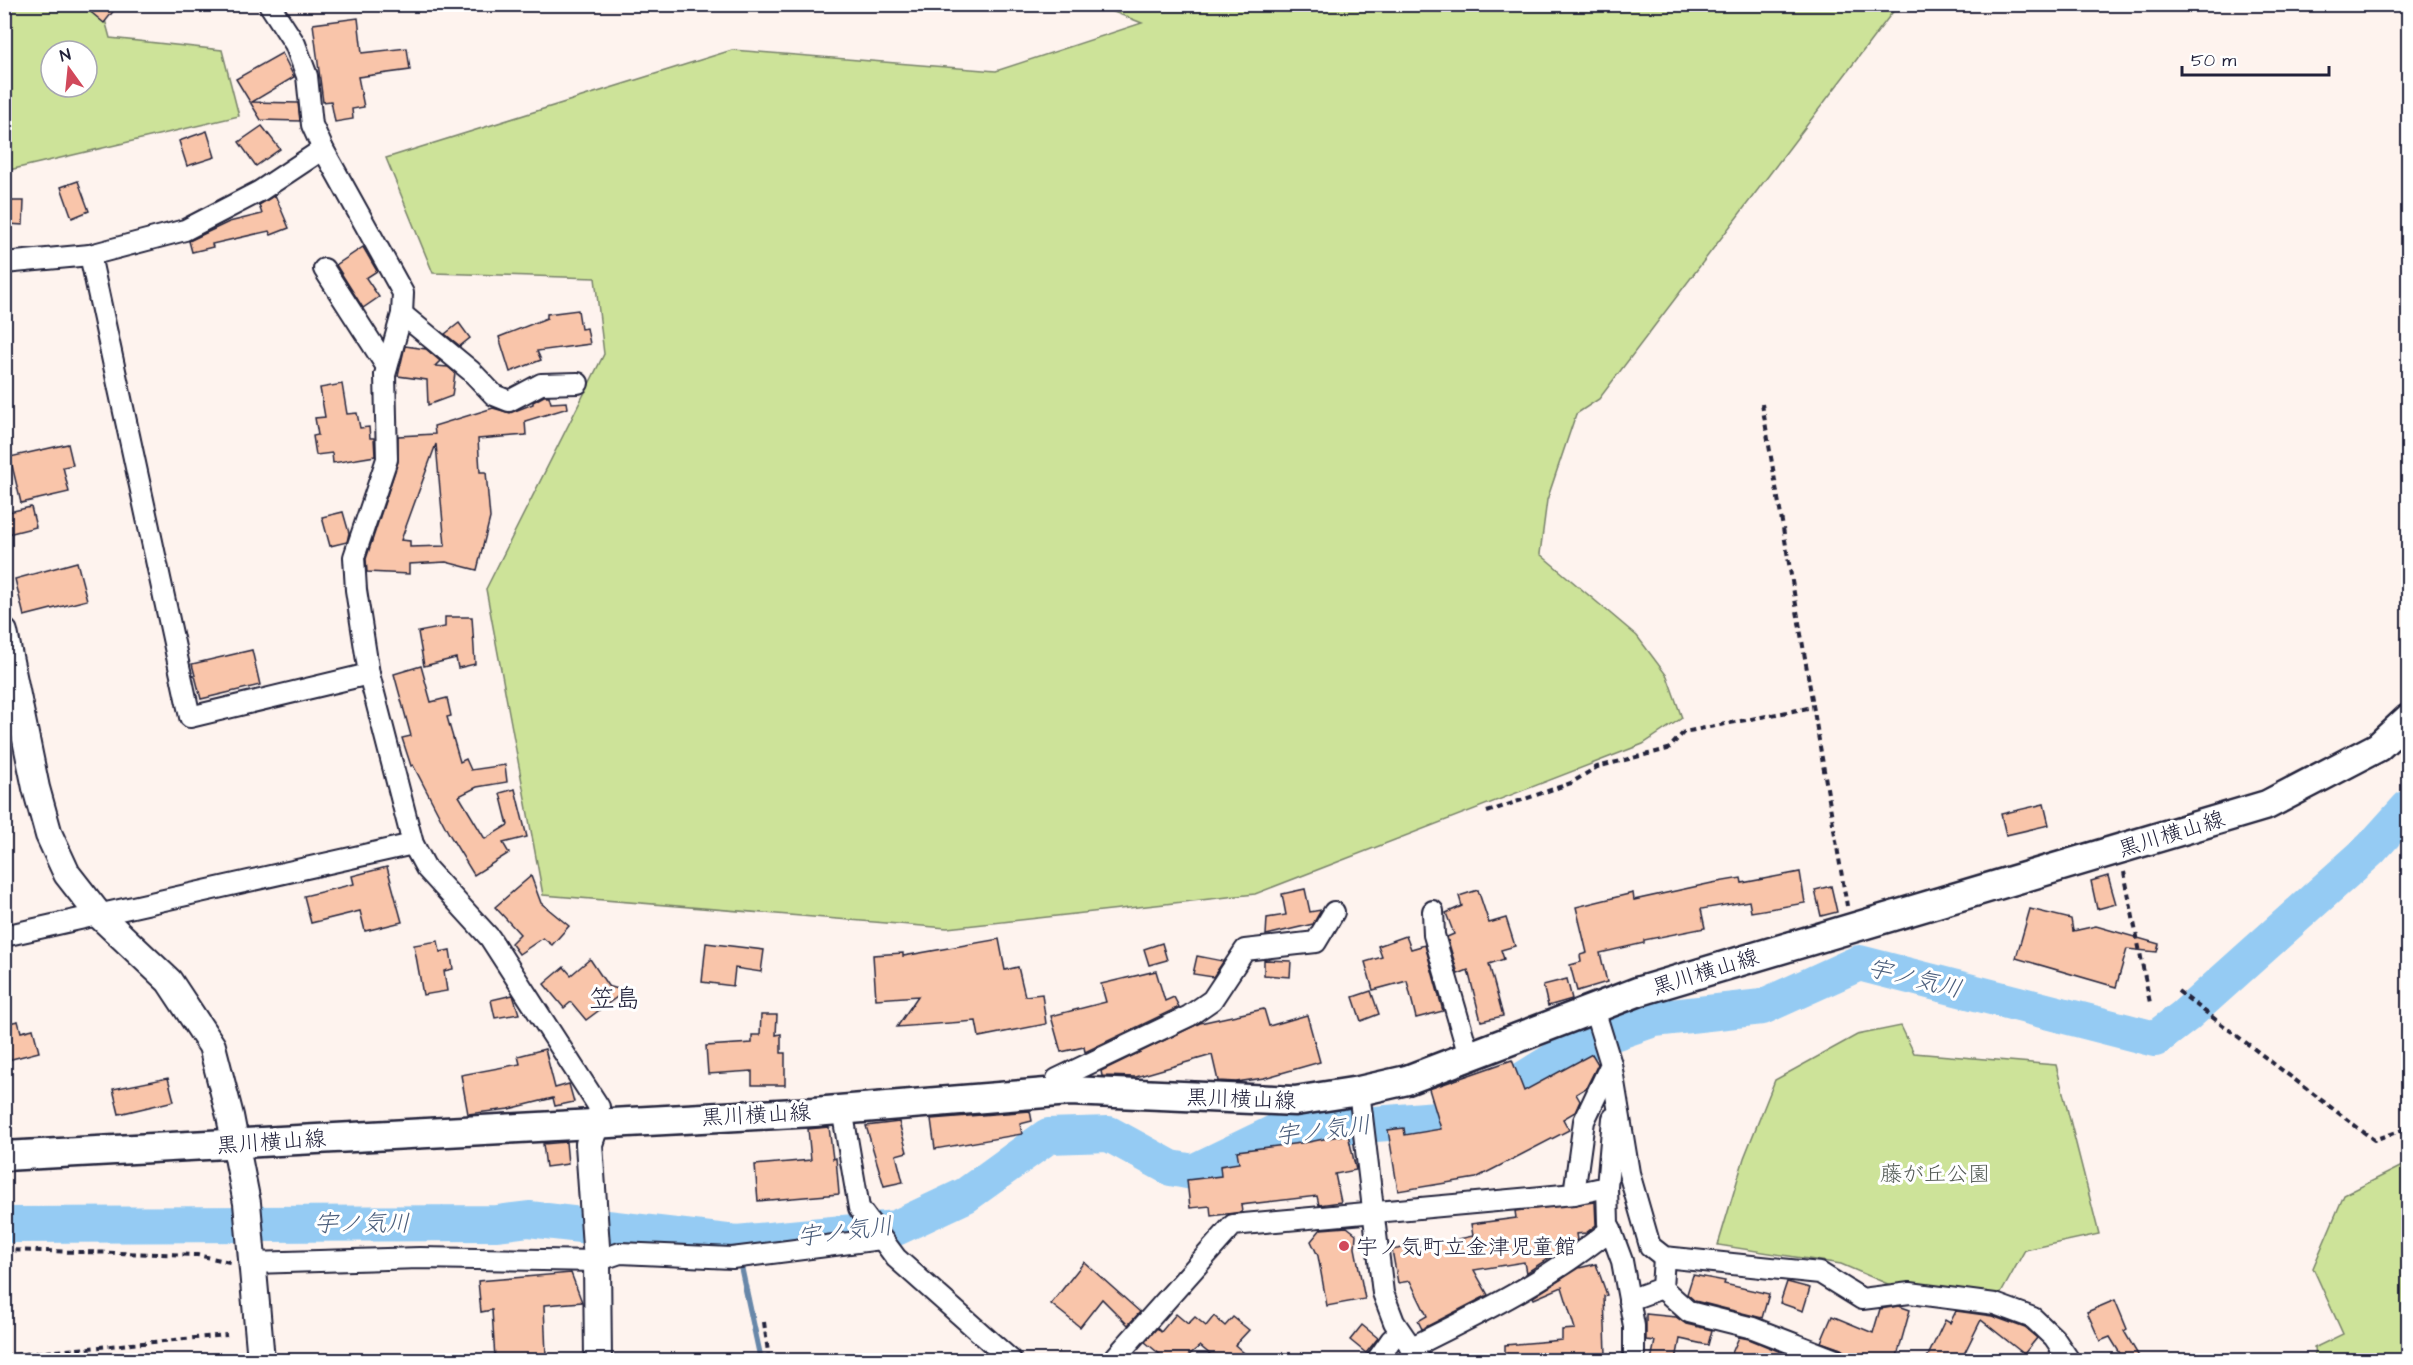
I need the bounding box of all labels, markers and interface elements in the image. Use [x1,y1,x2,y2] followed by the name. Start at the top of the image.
[39,39,99,99] north arrow
[2182,39,2329,77] scale bar
[58,44,73,67] text: N
[2191,48,2236,73] text: 50 m
[2114,804,2229,865] street label: 黒川横山線
[1648,942,1763,1003] street label: 黒川横山線
[1864,951,1965,1007] water label: 宇ノ気川
[589,981,641,1017] district label: 笠島
[1185,1082,1296,1117] street label: 黒川横山線
[700,1097,812,1134] street label: 黒川横山線
[1273,1108,1373,1154] water label: 宇ノ気川
[215,1123,327,1162] street label: 黒川横山線
[1880,1159,1990,1190] park label: 藤が丘公園
[314,1207,410,1241] water label: 宇ノ気川
[795,1209,895,1255] water label: 宇ノ気川
[1356,1232,1576,1263] place label: 宇ノ気町立金津児童館
[1337,1239,1351,1253] marker: 宇ノ気町立金津児童館

